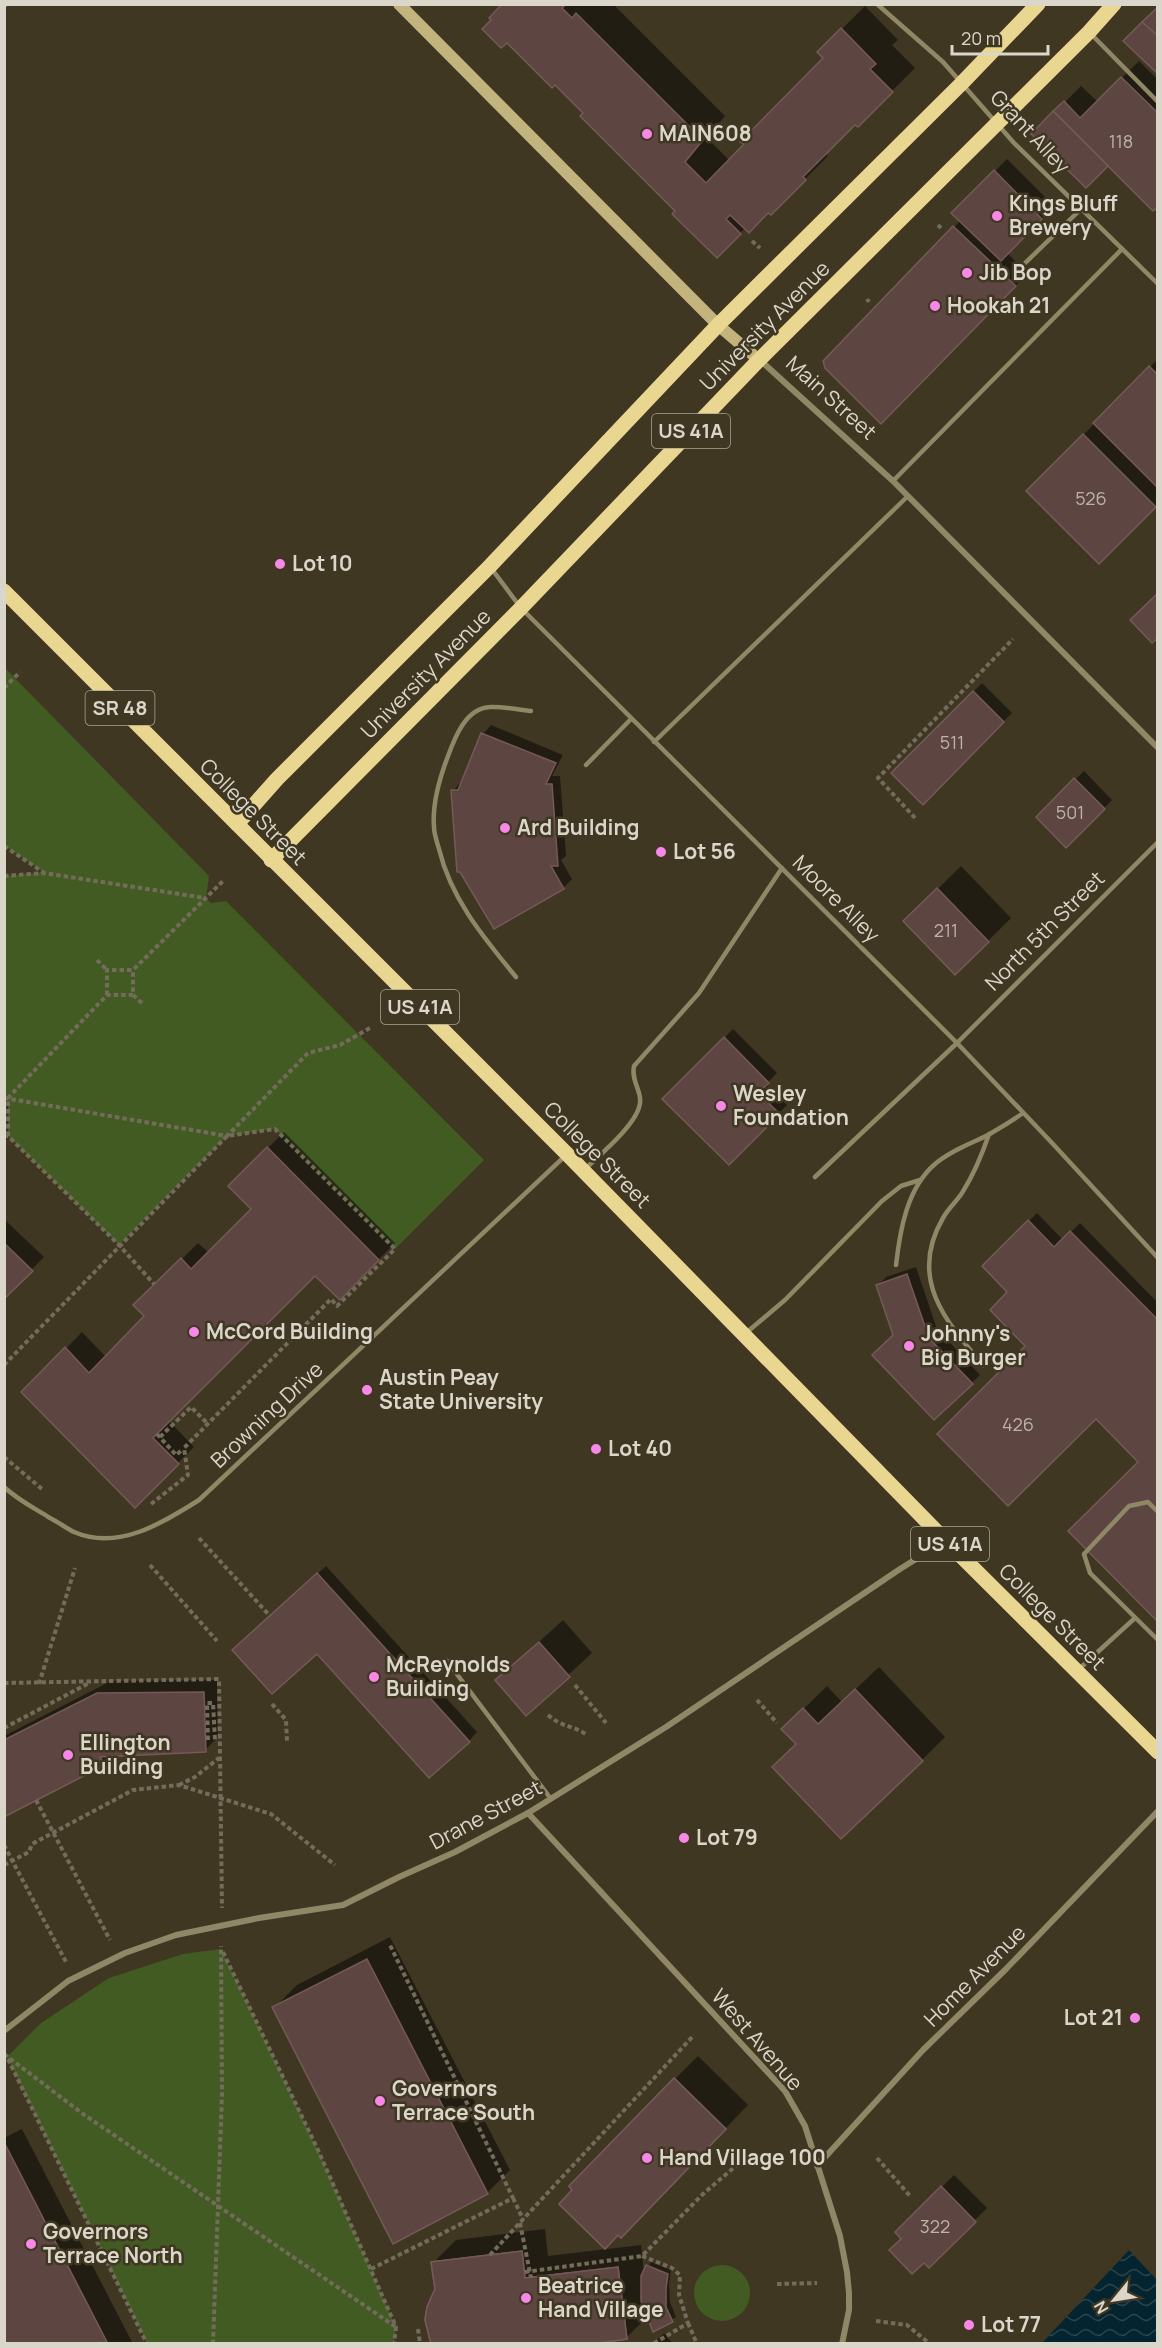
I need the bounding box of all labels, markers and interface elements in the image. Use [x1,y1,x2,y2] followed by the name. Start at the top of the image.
[952,18,1048,56] scale bar
[961,26,1001,50] text: 20 m
[985,83,1077,179] street label: Grant Alley
[659,119,752,147] place label: MAIN608
[640,127,654,141] marker: MAIN608
[1109,129,1133,153] house number: 118
[1009,189,1117,241] place label: Kings Bluff Brewery
[990,209,1004,223] marker: Kings Bluff Brewery
[693,254,835,396] street label: University Avenue
[979,258,1052,286] place label: Jib Bop
[960,266,974,280] marker: Jib Bop
[947,291,1051,319] place label: Hookah 21
[928,299,942,313] marker: Hookah 21
[780,349,883,445] street label: Main Street
[652,414,730,448] road number: US 41A
[1075,486,1107,510] house number: 526
[292,549,353,577] place label: Lot 10
[273,557,287,571] marker: Lot 10
[354,602,496,744] street label: University Avenue
[86,691,154,725] road number: SR 48
[940,730,964,754] house number: 511
[194,752,313,871] street label: College Street
[1056,800,1084,824] house number: 501
[517,813,640,841] place label: Ard Building
[498,821,512,835] marker: Ard Building
[673,837,736,865] place label: Lot 56
[654,845,668,859] marker: Lot 56
[787,849,886,948] street label: Moore Alley
[978,864,1110,996] street label: North 5th Street
[934,918,958,942] house number: 211
[381,990,459,1024] road number: US 41A
[733,1079,849,1131] place label: Wesley Foundation
[538,1095,657,1214] street label: College Street
[714,1099,728,1113] marker: Wesley Foundation
[206,1317,373,1345] place label: McCord Building
[921,1319,1026,1371] place label: Johnny's Big Burger
[187,1325,201,1339] marker: McCord Building
[902,1339,916,1353] marker: Johnny's Big Burger
[204,1355,329,1474] street label: Browning Drive
[379,1363,543,1415] place label: Austin Peay State University
[360,1383,374,1397] marker: Austin Peay State University
[1002,1412,1034,1436] house number: 426
[608,1434,672,1462] place label: Lot 40
[589,1442,603,1456] marker: Lot 40
[911,1527,989,1561] road number: US 41A
[993,1557,1112,1676] street label: College Street
[386,1650,510,1702] place label: McReynolds Building
[367,1670,381,1684] marker: McReynolds Building
[80,1728,171,1780] place label: Ellington Building
[61,1748,75,1762] marker: Ellington Building
[424,1773,547,1855] street label: Drane Street
[696,1823,758,1851] place label: Lot 79
[677,1831,691,1845] marker: Lot 79
[917,1918,1031,2032] street label: Home Avenue
[706,1983,810,2096] street label: West Avenue
[1064,2003,1123,2031] place label: Lot 21
[1128,2011,1142,2025] marker: Lot 21
[392,2074,535,2126] place label: Governors Terrace South
[373,2094,387,2108] marker: Governors Terrace South
[659,2143,826,2171] place label: Hand Village 100
[640,2151,654,2165] marker: Hand Village 100
[920,2214,950,2238] house number: 322
[43,2217,183,2269] place label: Governors Terrace North
[24,2237,38,2251] marker: Governors Terrace North
[1084,2270,1144,2330] north arrow
[538,2271,664,2323] place label: Beatrice Hand Village
[519,2291,533,2305] marker: Beatrice Hand Village
[1089,2297,1113,2318] text: N
[981,2310,1041,2338] place label: Lot 77
[962,2318,976,2332] marker: Lot 77

